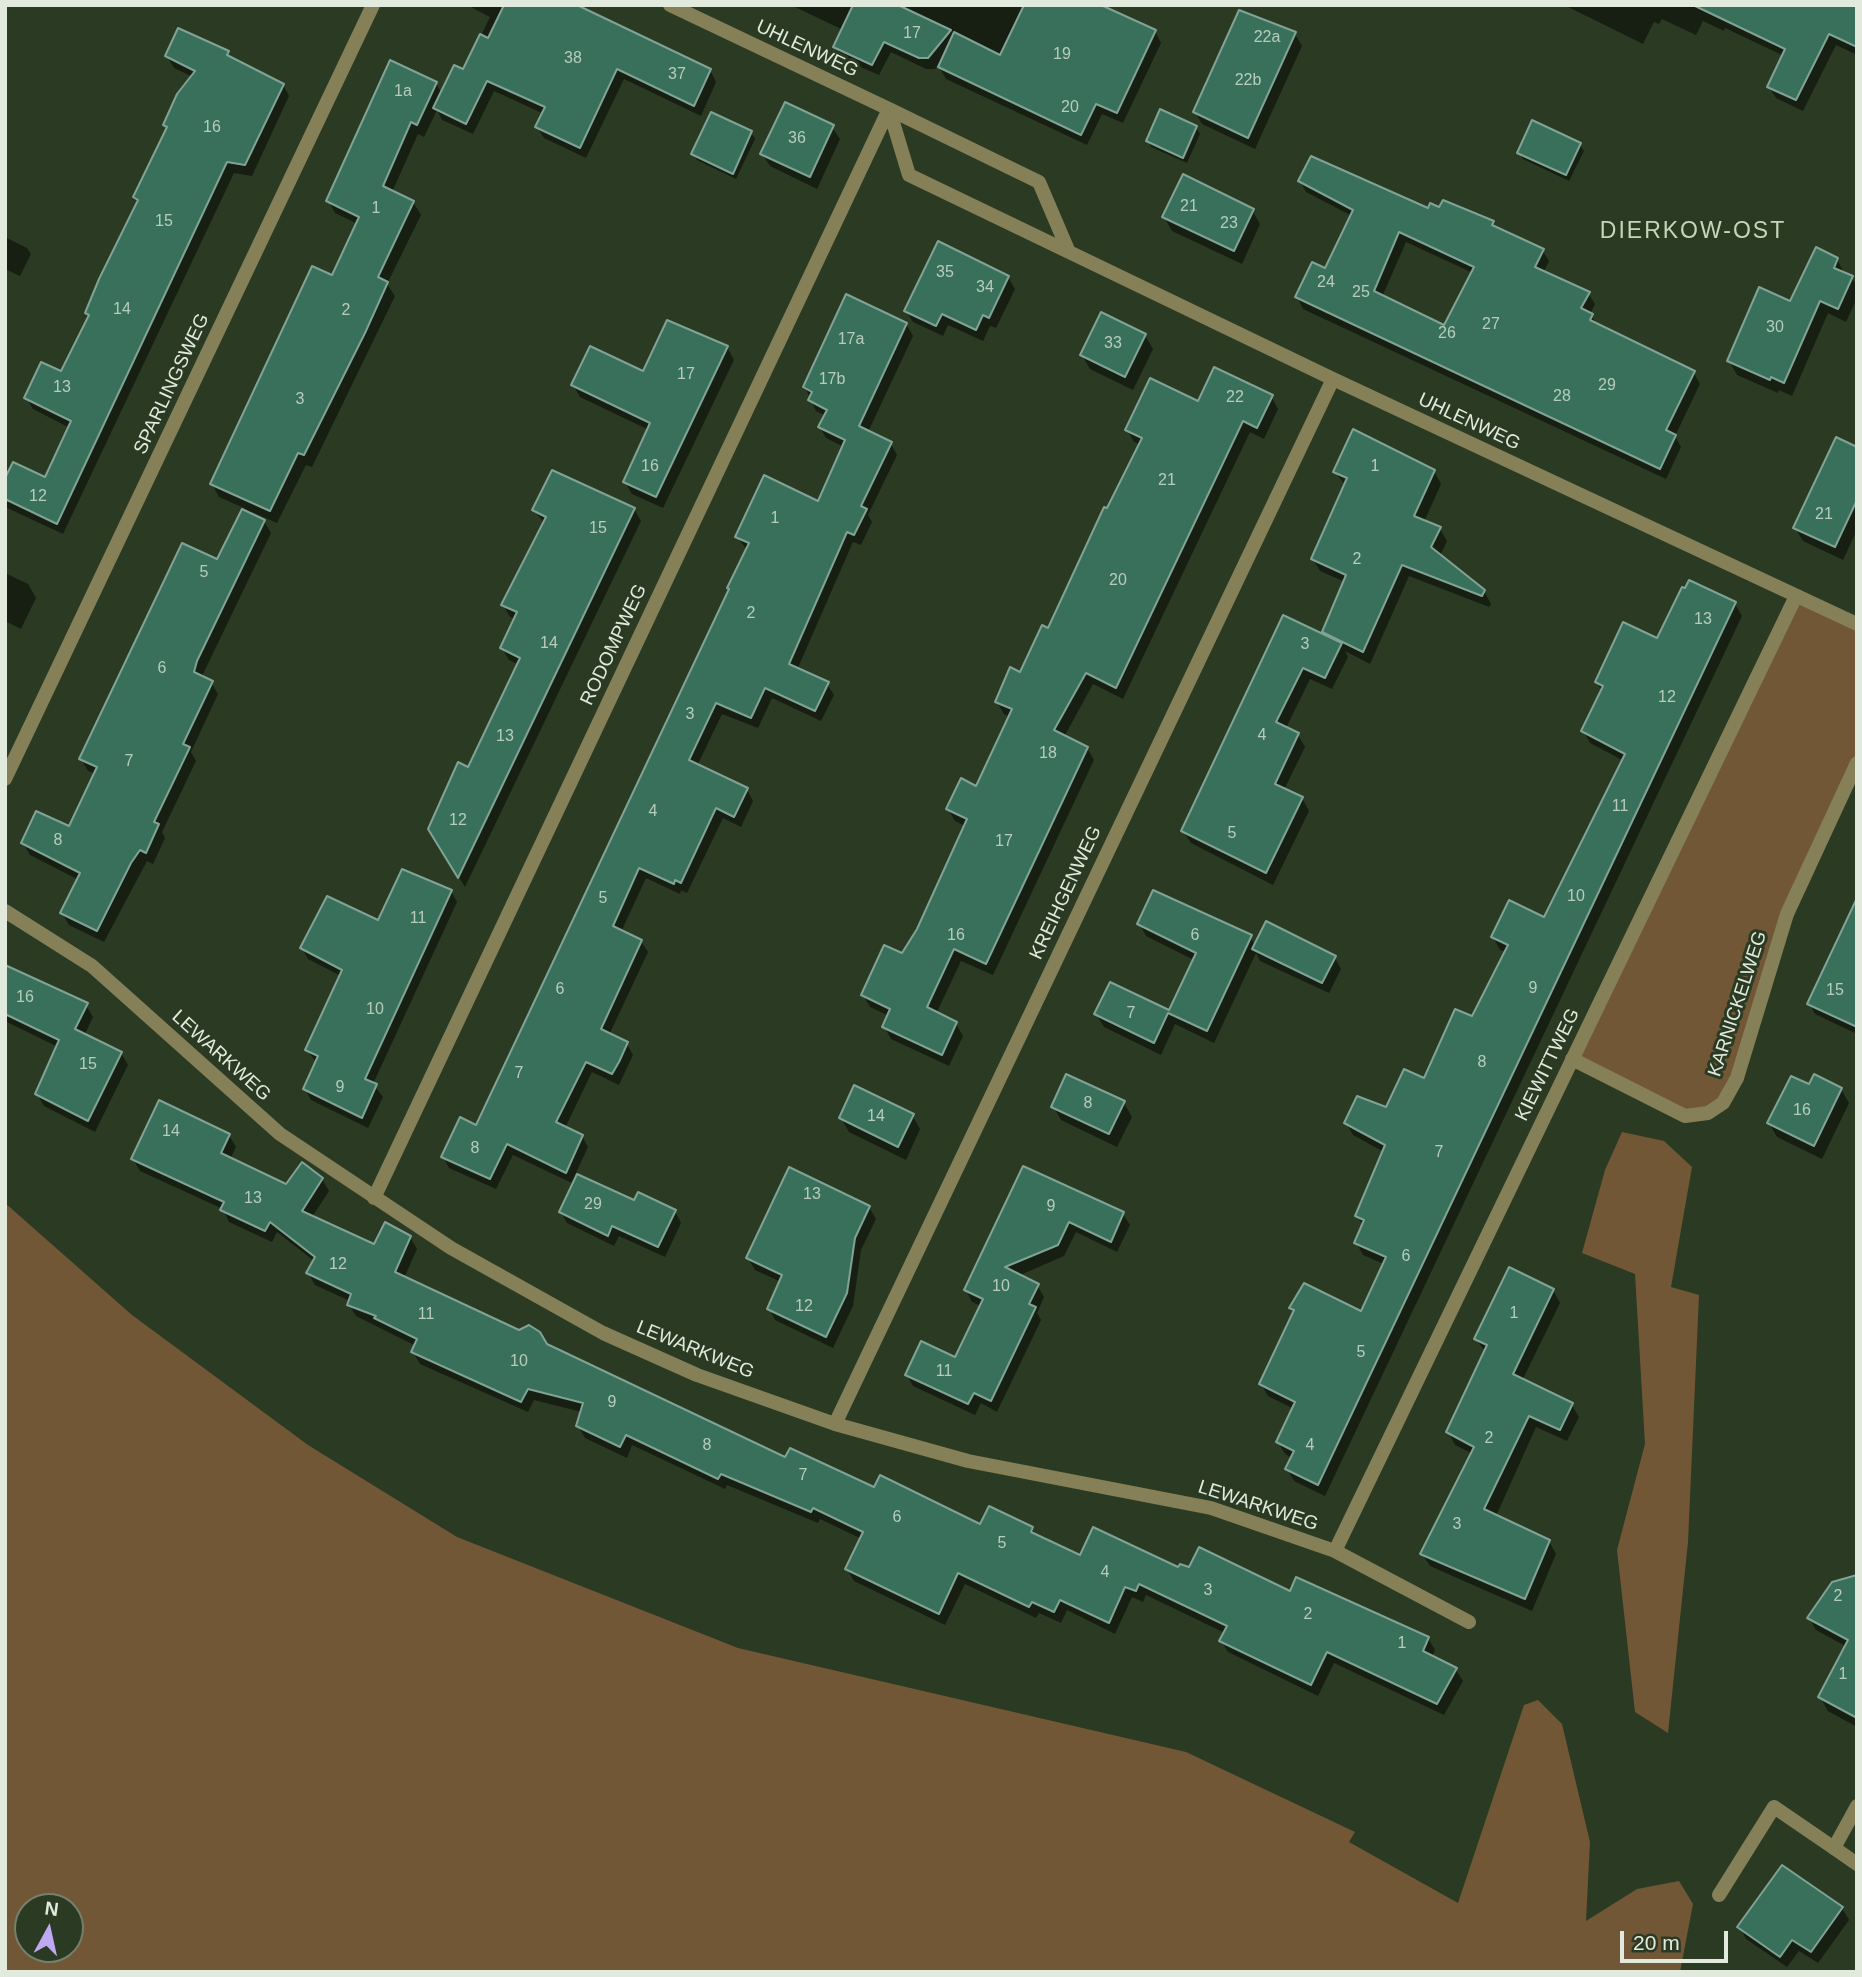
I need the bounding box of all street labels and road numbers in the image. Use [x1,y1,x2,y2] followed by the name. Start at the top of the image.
[752,15,862,83] street label: UHLENWEG
[129,310,215,458] street label: SPARLINGSWEG
[1414,388,1524,456] street label: UHLENWEG
[576,581,652,709] street label: RODOMPWEG
[1025,823,1107,963] street label: KREIHGENWEG
[1704,928,1772,1080] street label: KARNICKELWEG
[1511,1005,1585,1125] street label: KIEWITTWEG
[167,1006,275,1106] street label: LEWARKWEG
[633,1316,757,1384] street label: LEWARKWEG
[1195,1476,1321,1536] street label: LEWARKWEG

